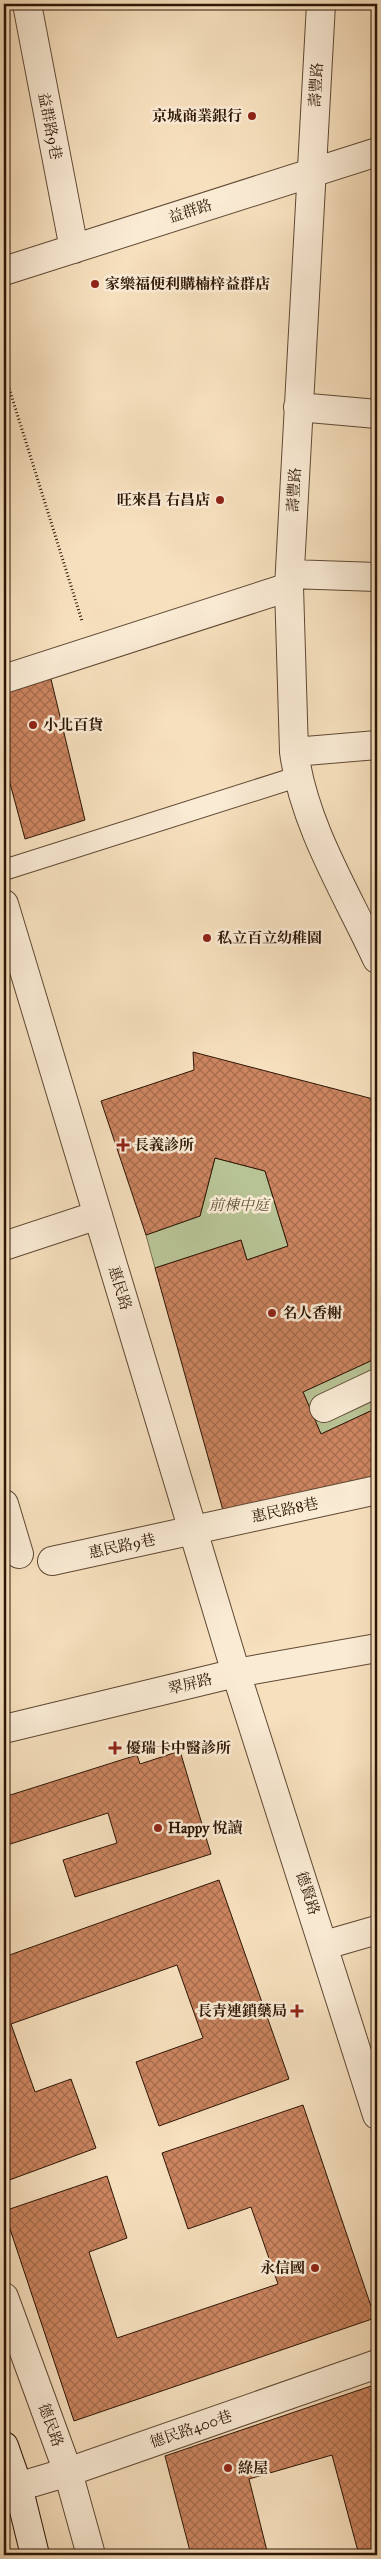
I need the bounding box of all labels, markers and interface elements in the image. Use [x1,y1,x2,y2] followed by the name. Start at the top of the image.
[306,62,326,108] street label: 壽豐路
[35,91,65,161] street label: 益群路9巷
[152,107,242,125] place label: 京城商業銀行
[246,110,258,122] marker: 京城商業銀行
[166,195,214,227] street label: 益群路
[105,275,270,293] place label: 家樂福便利購楠梓益群店
[89,278,101,290] marker: 家樂福便利購楠梓益群店
[284,467,304,513] street label: 壽豐路
[117,491,210,509] place label: 旺來昌 右昌店
[214,494,226,506] marker: 旺來昌 右昌店
[43,716,103,734] place label: 小北百貨
[27,719,39,731] marker: 小北百貨
[217,929,322,947] place label: 私立百立幼稚園
[201,932,213,944] marker: 私立百立幼稚園
[134,1136,194,1154] place label: 長義診所
[116,1138,130,1152] marker: 長義診所
[209,1196,271,1214] park label: 前棟中庭
[105,1264,135,1312] street label: 惠民路
[282,1304,342,1322] place label: 名人香榭
[266,1307,278,1319] marker: 名人香榭
[250,1494,320,1526] street label: 惠民路8巷
[87,1530,157,1562] street label: 惠民路9巷
[166,1670,214,1698] street label: 翠屏路
[126,1739,231,1757] place label: 優瑞卡中醫診所
[108,1741,122,1755] marker: 優瑞卡中醫診所
[168,1819,242,1838] place label: Happy 悅讀
[152,1822,164,1834] marker: Happy 悅讀
[292,1869,324,1917] street label: 德賢路
[197,2002,287,2020] place label: 長青連鎖藥局
[291,2005,303,2017] marker: 長青連鎖藥局
[260,2259,305,2277] place label: 永信國
[309,2262,321,2274] marker: 永信國
[35,2401,67,2449] street label: 德民路
[147,2407,235,2451] street label: 德民路400巷
[238,2459,268,2477] place label: 綠屋
[222,2462,234,2474] marker: 綠屋

